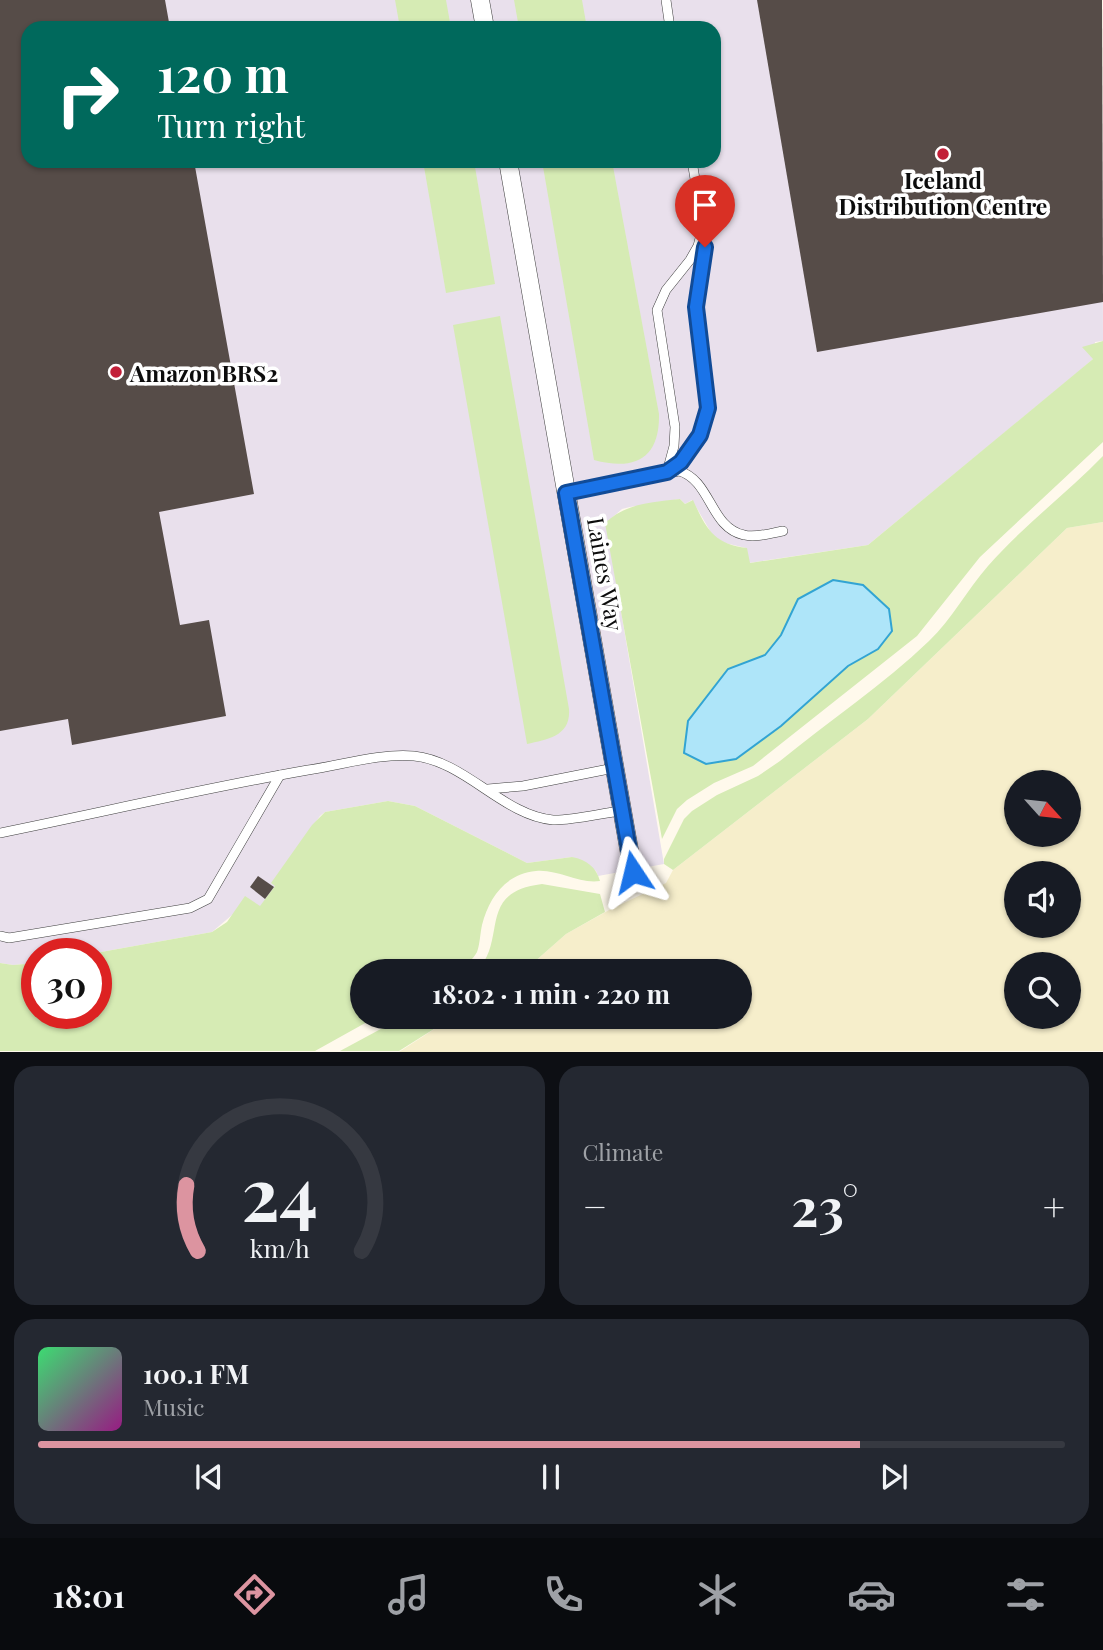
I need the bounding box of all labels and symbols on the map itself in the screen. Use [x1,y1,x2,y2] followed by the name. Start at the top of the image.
[935,146,951,162] marker: Iceland Distribution Centre
[839,164,1047,221] place label: Iceland Distribution Centre
[675,175,735,247] pin
[129,357,278,388] place label: Amazon BRS2
[108,364,124,380] marker: Amazon BRS2
[581,515,631,634] street label: Laines Way
[1004,770,1082,847] north arrow
[596,835,670,909] position arrow
[21,938,112,1029] speed limit sign: 30

